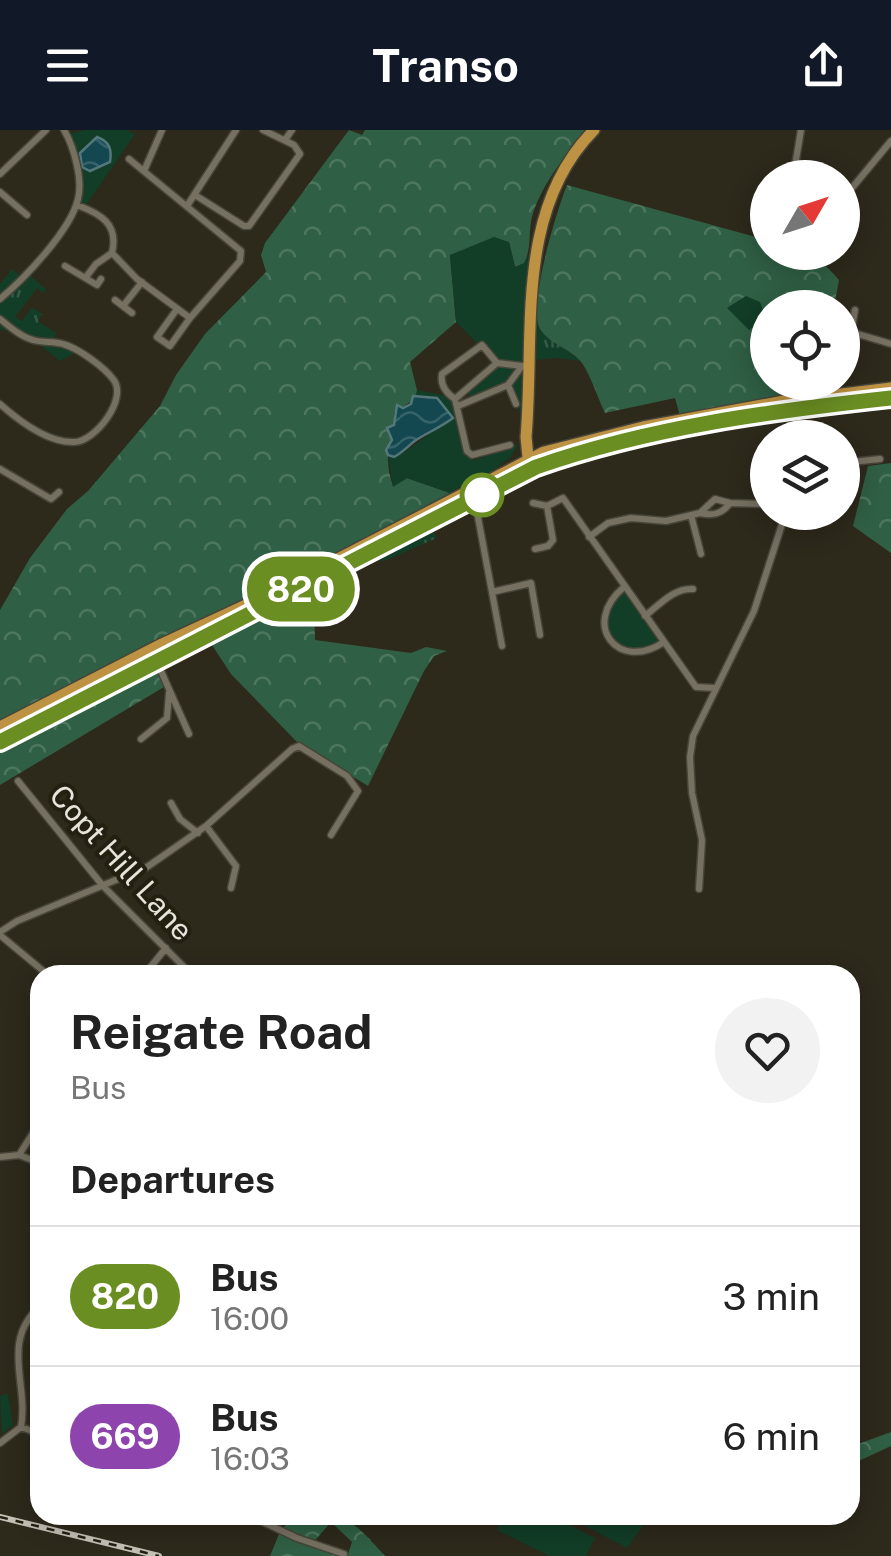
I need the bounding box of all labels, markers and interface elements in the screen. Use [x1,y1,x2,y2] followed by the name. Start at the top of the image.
[40,38,95,93] icon: menu
[796,38,851,93] icon: share
[372,39,519,92] text: Transo
[750,160,860,270] north arrow
[750,160,860,530] map controls
[750,290,860,400] button: locate
[750,420,860,530] button: layers
[461,474,503,516] unlabelled marker
[244,556,358,622] line badge: 820
[267,569,335,610] text: 820
[42,777,201,948] street label: Copt Hill Lane
[715,998,820,1103] button: heart
[70,1003,373,1060] text: Reigate Road
[70,1069,126,1106] text: Bus
[70,1157,275,1202] text: Departures
[210,1255,279,1300] text: Bus
[722,1274,820,1319] text: 3 min
[91,1276,159,1317] text: 820
[210,1300,289,1337] text: 16:00
[210,1395,279,1440] text: Bus
[723,1414,820,1459] text: 6 min
[90,1416,160,1457] text: 669
[210,1440,290,1477] text: 16:03

